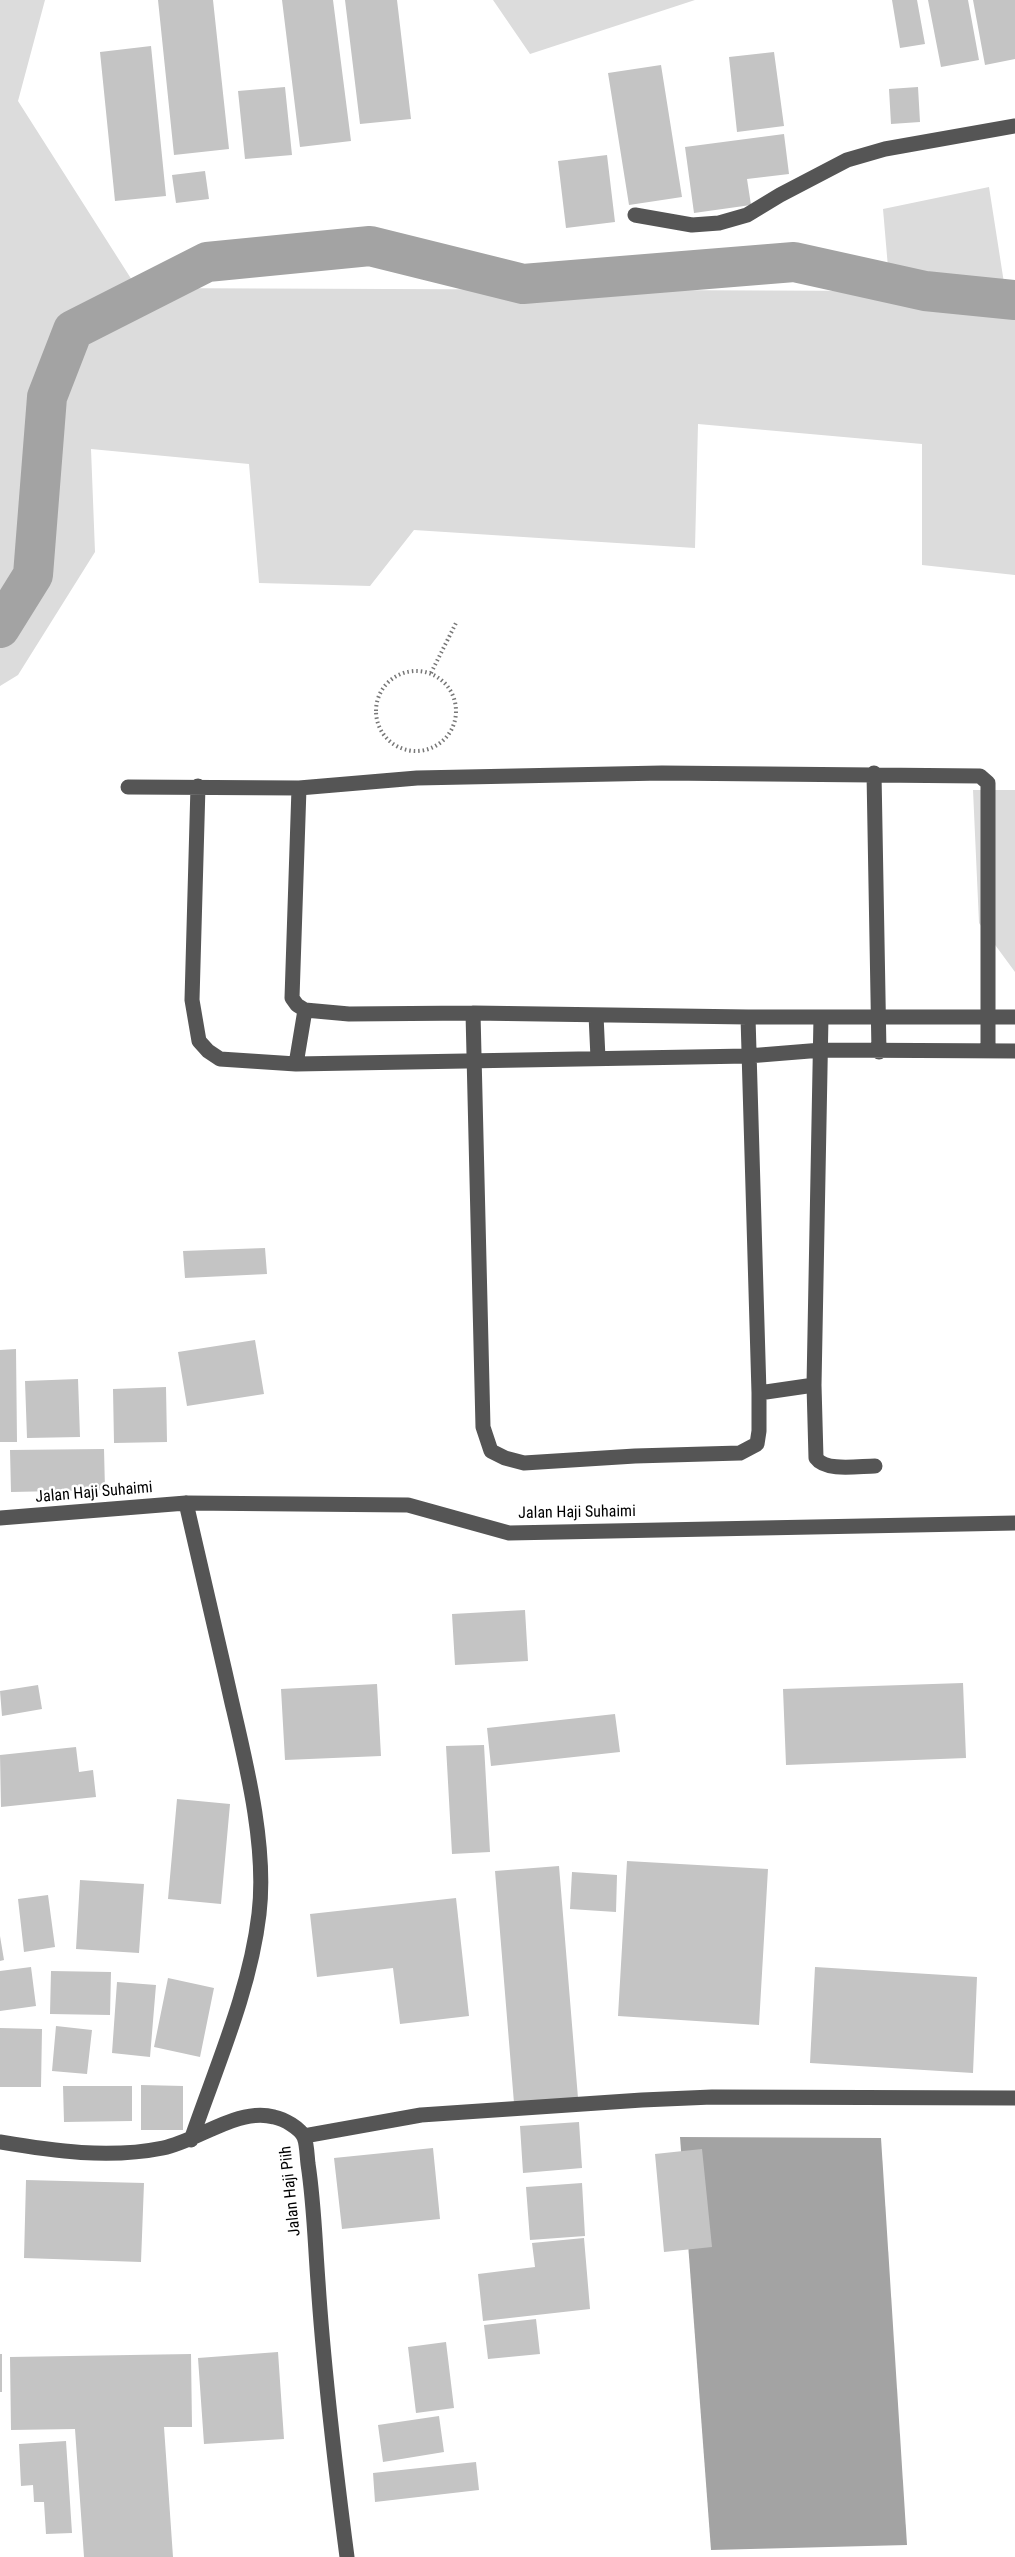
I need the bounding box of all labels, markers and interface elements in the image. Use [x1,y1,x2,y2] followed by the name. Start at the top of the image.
[35,1478,153,1508] street label: Jalan Haji Suhaimi
[518,1502,636,1524] street label: Jalan Haji Suhaimi
[277,2145,305,2237] street label: Jalan Haji Piih

